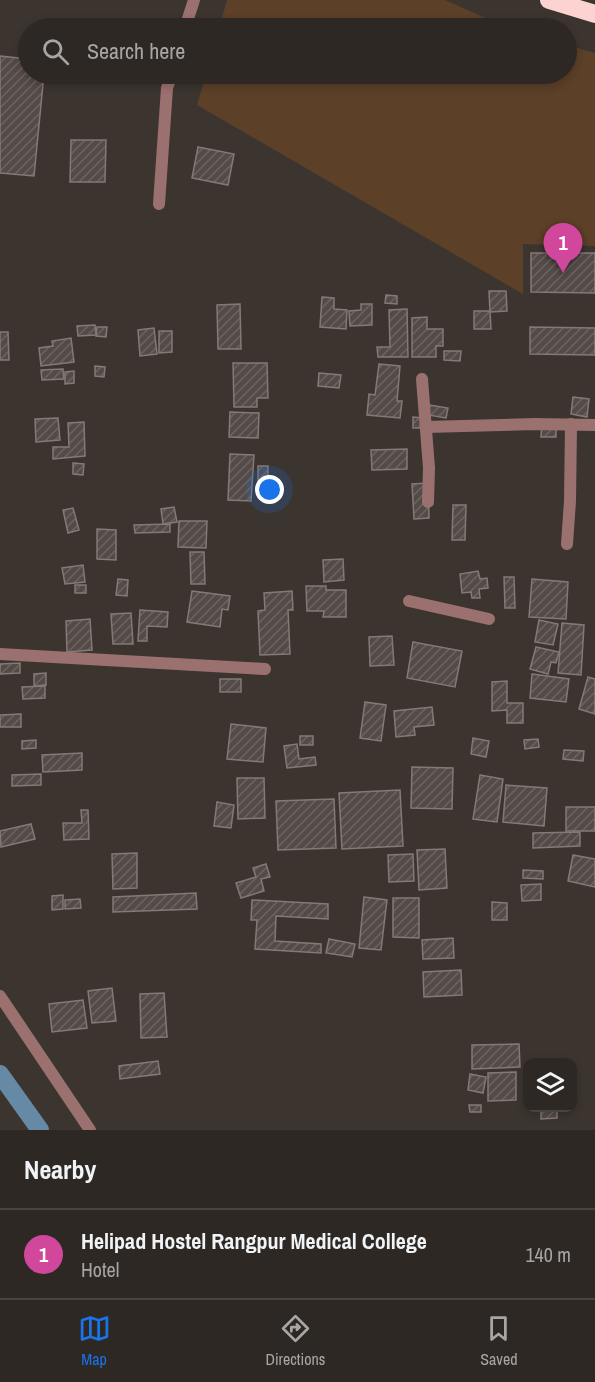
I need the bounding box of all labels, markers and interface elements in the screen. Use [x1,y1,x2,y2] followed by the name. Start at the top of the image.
[18,18,577,84] search box
[39,35,72,68] icon: search
[87,36,185,66] text: Search here
[544,224,582,273] pin: 1
[255,475,284,504] your location
[523,1058,577,1112] map controls
[523,1058,577,1112] button: layers
[24,1152,96,1187] text: Nearby
[81,1226,427,1256] text: Helipad Hostel Rangpur Medical College
[39,1241,48,1268] text: 1
[525,1241,571,1268] text: 140 m
[81,1256,119,1283] text: Hotel
[78,1312,111,1370] tab: Map
[266,1312,325,1370] tab: Directions
[480,1312,518,1370] tab: Saved

